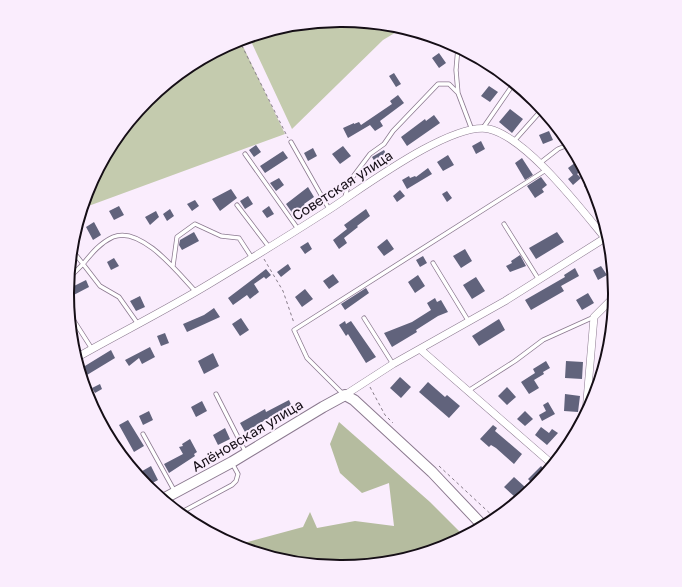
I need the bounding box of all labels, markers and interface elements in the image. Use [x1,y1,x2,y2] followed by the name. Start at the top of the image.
[289,146,395,224] street label: Советская улица
[188,395,306,475] street label: Алёновская улица

